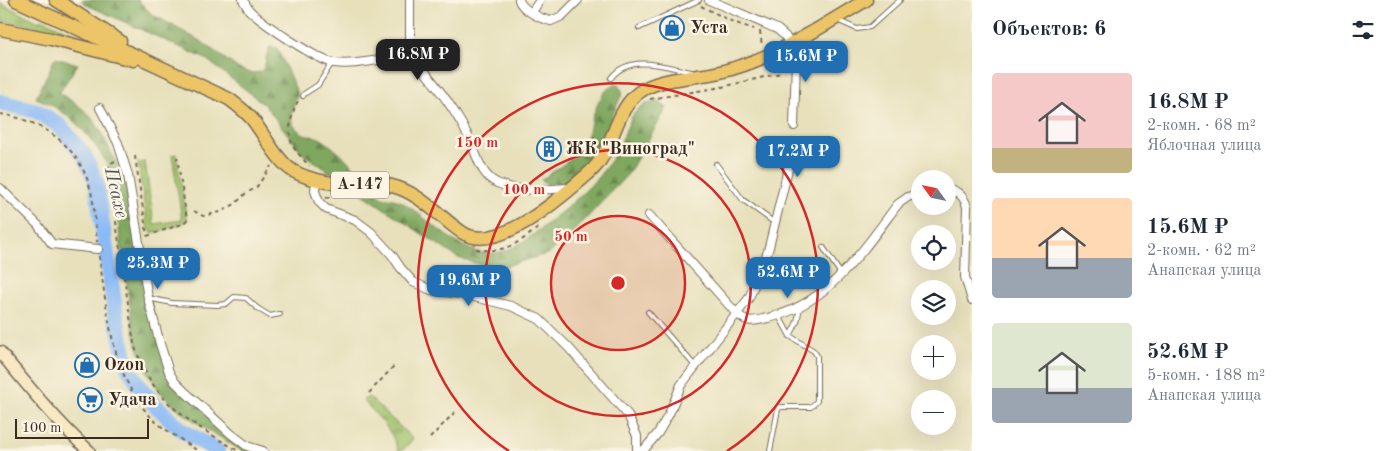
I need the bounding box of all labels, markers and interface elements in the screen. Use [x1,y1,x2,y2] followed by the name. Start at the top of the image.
[659,15,685,41] shop icon: Уста
[1349,16,1377,44] icon: filters
[690,19,728,37] place label: Уста
[992,19,1106,40] text: Объектов: 6
[372,38,464,81] pin: 16.8M ₽
[760,41,852,83] pin: 15.6M ₽
[387,47,449,63] text: 16.8M ₽
[775,49,837,65] text: 15.6M ₽
[1147,92,1229,113] text: 16.8M ₽
[1032,93,1092,153] icon: home
[1147,118,1256,134] text: 2-комн. · 68 m²
[456,136,498,151] text: 150 m
[536,136,562,162] building icon: ЖК "Виноград"
[752,136,844,178] pin: 17.2M ₽
[1147,138,1261,154] text: Яблочная улица
[566,140,695,158] place label: ЖК "Виноград"
[767,144,829,160] text: 17.2M ₽
[100,165,130,221] water label: Псахе
[911,170,956,215] north arrow
[911,170,956,435] map controls
[331,172,389,198] road number: А-147
[503,183,545,198] text: 100 m
[1147,217,1229,238] text: 15.6M ₽
[1032,218,1092,278] icon: home
[911,225,956,270] button: locate
[554,230,588,245] text: 50 m
[1147,243,1256,259] text: 2-комн. · 62 m²
[112,248,204,290] pin: 25.3M ₽
[127,256,189,272] text: 25.3M ₽
[742,256,834,299] pin: 52.6M ₽
[1147,263,1261,279] text: Анапская улица
[423,264,515,307] pin: 19.6M ₽
[757,265,819,281] text: 52.6M ₽
[438,273,500,289] text: 19.6M ₽
[609,274,627,292] centre of rings
[911,280,956,325] button: layers
[911,335,956,380] button: +
[1147,342,1229,363] text: 52.6M ₽
[1032,343,1092,403] icon: home
[74,352,100,378] shop icon: Ozon
[104,356,144,374] place label: Ozon
[1147,368,1265,384] text: 5-комн. · 188 m²
[77,387,103,413] supermarket icon: Удача
[1147,388,1261,404] text: Анапская улица
[911,390,956,435] button: −
[108,391,157,409] place label: Удача
[15,416,149,439] scale bar
[22,421,61,435] text: 100 m

